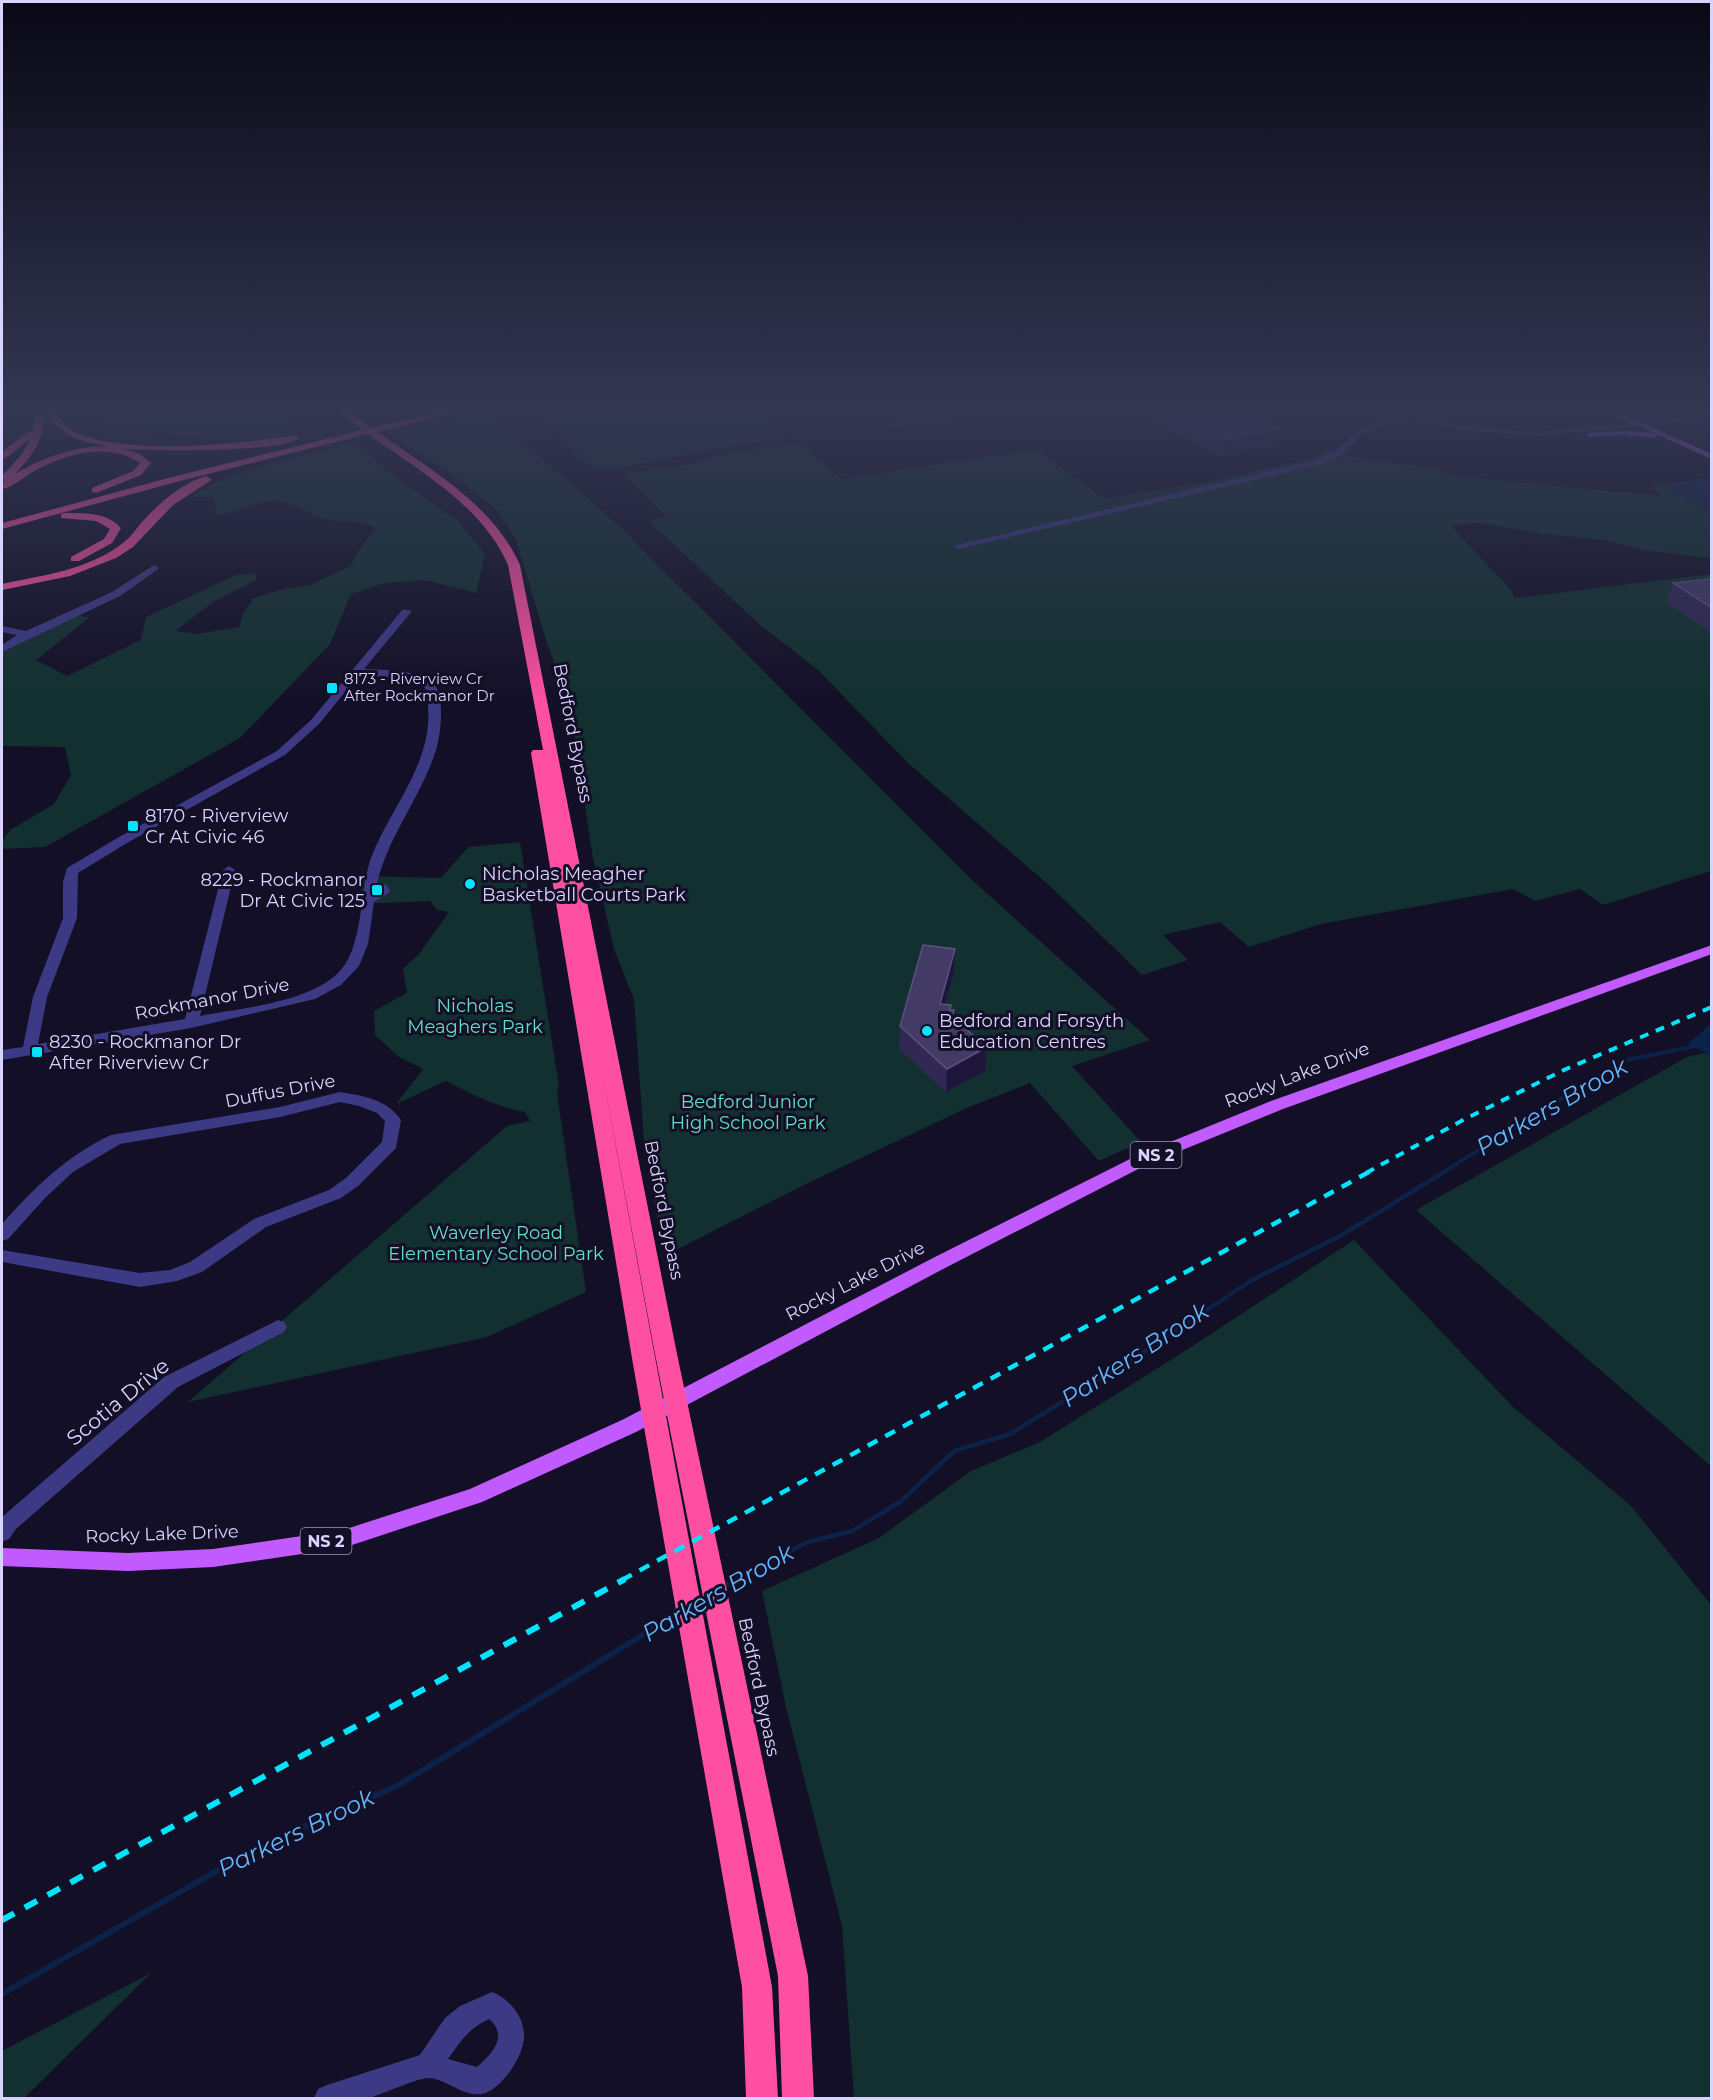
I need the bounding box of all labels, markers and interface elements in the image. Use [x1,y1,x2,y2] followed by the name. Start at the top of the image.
[549,661,597,805] street label: Bedford Bypass
[344,669,495,705] place label: 8173 - Riverview Cr After Rockmanor Dr
[325,681,339,695] marker: 8173 - Riverview Cr After Rockmanor Dr
[145,805,288,848] place label: 8170 - Riverview Cr At Civic 46
[126,819,140,833] marker: 8170 - Riverview Cr At Civic 46
[482,863,686,906] place label: Nicholas Meagher Basketball Courts Park
[200,869,365,912] place label: 8229 - Rockmanor Dr At Civic 125
[463,877,477,891] marker: Nicholas Meagher Basketball Courts Park
[370,883,384,897] marker: 8229 - Rockmanor Dr At Civic 125
[133,973,291,1025] street label: Rockmanor Drive
[407,995,543,1038] park label: Nicholas Meaghers Park
[939,1010,1124,1053] place label: Bedford and Forsyth Education Centres
[920,1024,934,1038] marker: Bedford and Forsyth Education Centres
[49,1031,241,1074] place label: 8230 - Rockmanor Dr After Riverview Cr
[1221,1037,1373,1113] street label: Rocky Lake Drive
[30,1045,44,1059] marker: 8230 - Rockmanor Dr After Riverview Cr
[1471,1051,1634,1162] water label: Parkers Brook
[223,1069,337,1112] street label: Duffus Drive
[670,1091,826,1134] park label: Bedford Junior High School Park
[640,1138,688,1282] street label: Bedford Bypass
[1130,1142,1182,1168] road number: NS 2
[388,1222,604,1265] park label: Waverley Road Elementary School Park
[782,1236,928,1326] street label: Rocky Lake Drive
[1055,1295,1215,1413] water label: Parkers Brook
[61,1353,174,1451] street label: Scotia Drive
[85,1520,239,1548] street label: Rocky Lake Drive
[300,1528,352,1554] road number: NS 2
[637,1537,800,1648] water label: Parkers Brook
[734,1616,785,1759] street label: Bedford Bypass
[213,1781,380,1883] water label: Parkers Brook

